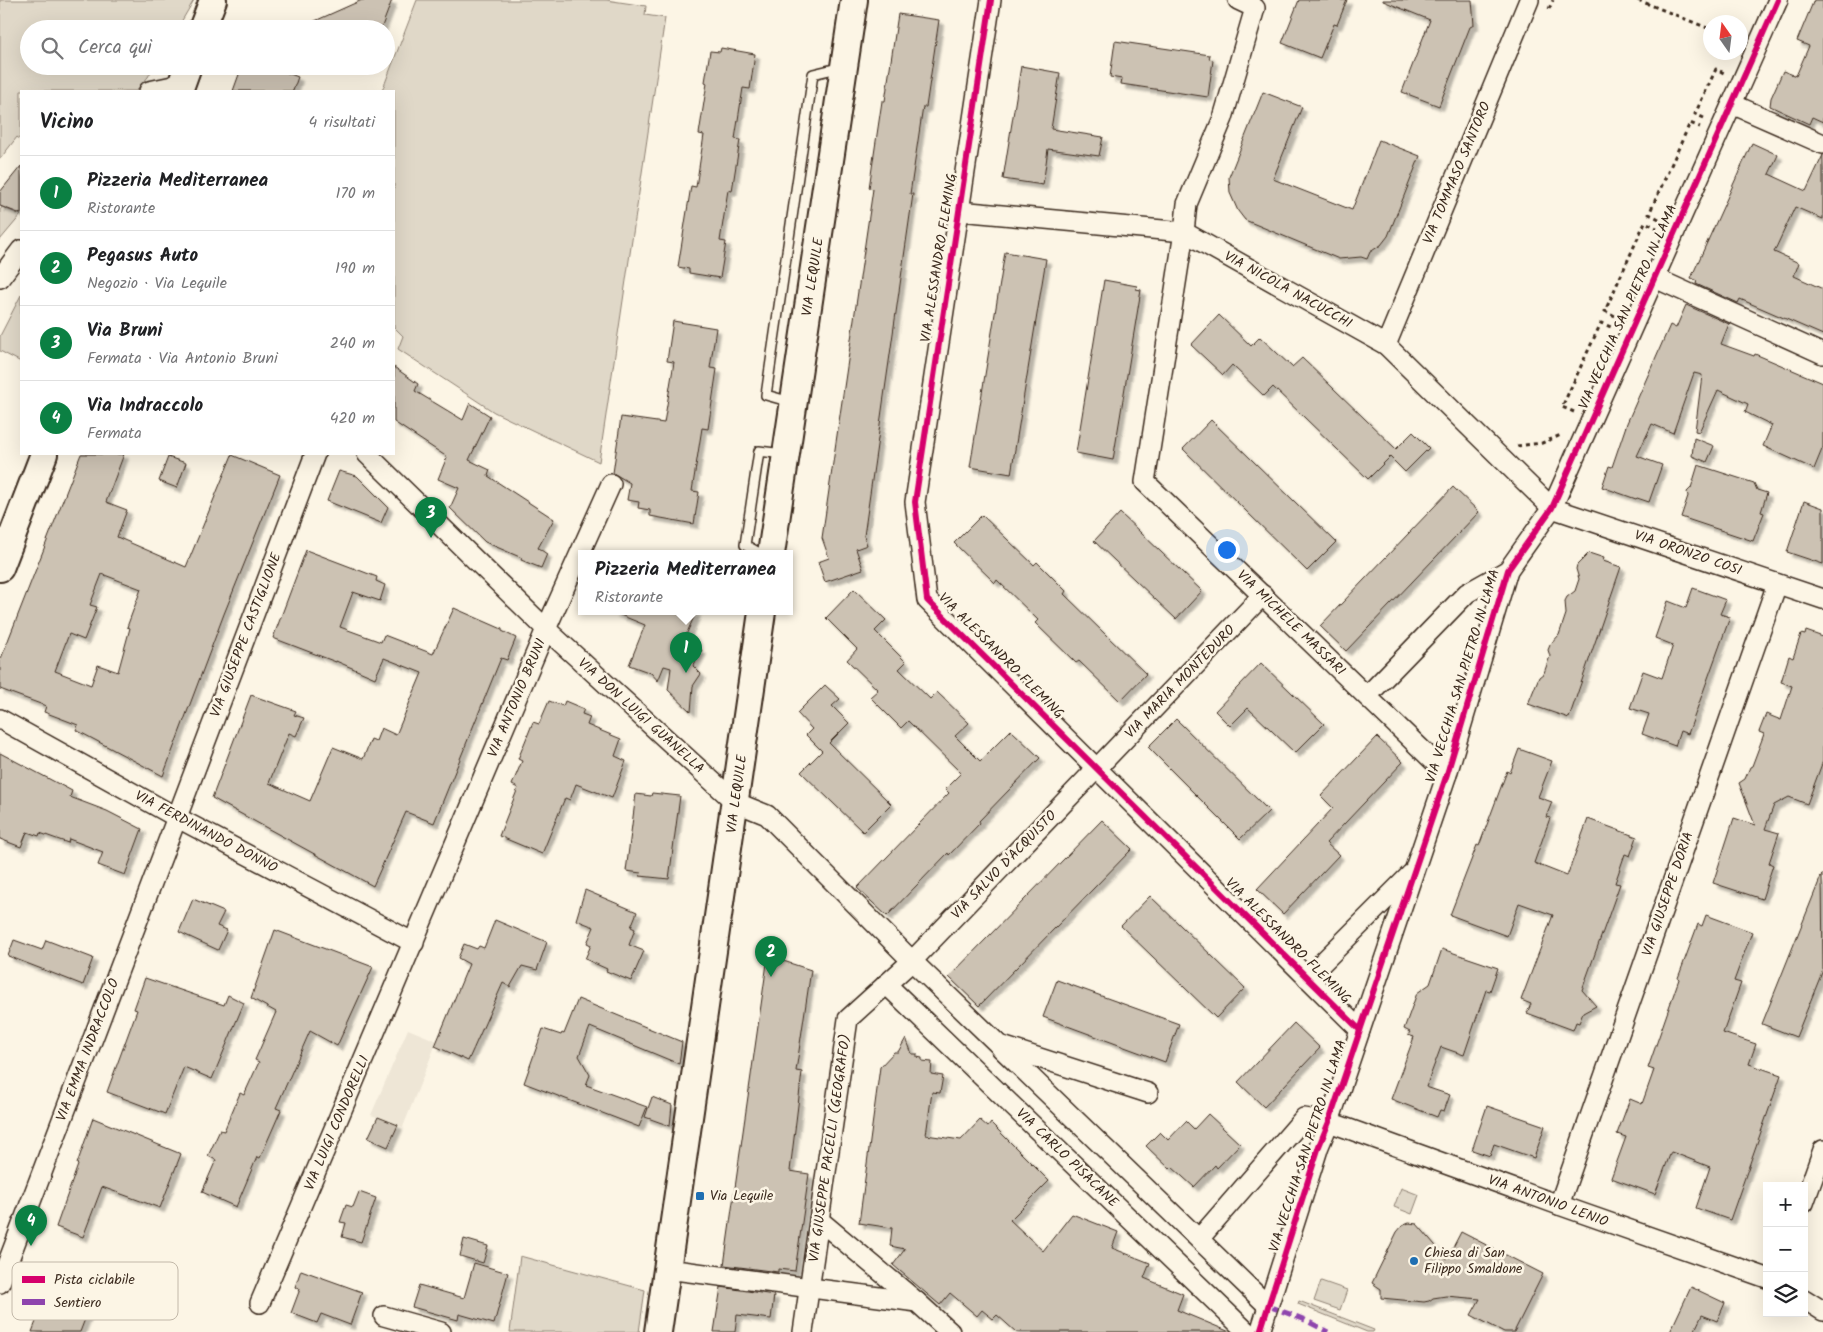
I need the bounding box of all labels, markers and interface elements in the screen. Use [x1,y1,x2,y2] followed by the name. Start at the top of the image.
[1703,15,1748,60] north arrow
[20,20,395,75] search box
[78,33,152,63] text: Cerca qui
[38,34,66,62] icon: search
[1417,98,1497,247] street label: VIA TOMMASO SANTORO
[40,106,94,139] text: Vicino
[309,110,375,135] text: 4 risultati
[87,166,268,196] text: Pizzeria Mediterranea
[915,172,963,344] street label: VIA ALESSANDRO FLEMING
[54,181,58,206] text: 1
[335,181,375,206] text: 170 m
[87,196,155,221] text: Ristorante
[1573,201,1683,413] street label: VIA VECCHIA SAN PIETRO IN LAMA
[796,235,830,318] street label: VIA LEQUILE
[87,241,198,271] text: Pegasus Auto
[1220,246,1356,334] street label: VIA NICOLA NACUCCHI
[51,256,61,281] text: 2
[335,256,375,281] text: 190 m
[87,271,227,296] text: Negozio · Via Lequile
[87,316,163,346] text: Via Bruni
[52,331,60,356] text: 3
[330,331,375,356] text: 240 m
[87,346,278,371] text: Fermata · Via Antonio Bruni
[87,391,203,421] text: Via Indraccolo
[52,406,60,431] text: 4
[330,406,375,431] text: 420 m
[87,421,142,446] text: Fermata
[415,497,447,538] pin: 3
[1631,524,1745,582] street label: VIA ORONZO COSI
[1214,537,1240,563] your location
[204,549,288,721] street label: VIA GIUSEPPE CASTIGLIONE
[578,550,793,615] popup
[595,555,776,585] text: Pizzeria Mediterranea
[1232,565,1350,681] street label: VIA MICHELE MASSARI
[1420,566,1506,786] street label: VIA VECCHIA SAN PIETRO IN LAMA
[595,585,663,610] text: Ristorante
[933,588,1069,724] street label: VIA ALESSANDRO FLEMING
[1120,620,1241,744] street label: VIA MARIA MONTEDURO
[670,632,702,673] pin: 1
[482,635,552,761] street label: VIA ANTONIO BRUNI
[573,653,709,779] street label: VIA DON LUIGI GUANELLA
[721,752,754,835] street label: VIA LEQUILE
[131,785,282,879] street label: VIA FERDINANDO DONNO
[946,805,1062,925] street label: VIA SALVO D'ACQUISTO
[1636,829,1700,959] street label: VIA GIUSEPPE DORIA
[1220,873,1356,1009] street label: VIA ALESSANDRO FLEMING
[755,936,787,977] pin: 2
[51,975,126,1125] street label: VIA EMMA INDRACCOLO
[803,1033,857,1263] street label: VIA GIUSEPPE PACELLI (GEOGRAFO)
[1263,1037,1353,1255] street label: VIA VECCHIA SAN PIETRO IN LAMA
[299,1052,375,1194] street label: VIA LUIGI CONDORELLI
[1011,1103,1124,1213] street label: VIA CARLO PISACANE
[1485,1169,1611,1233] street label: VIA ANTONIO LENIO
[1763,1182,1808,1317] map controls
[1763,1182,1808,1227] button: +
[710,1185,774,1207] place label: Via Lequile
[694,1190,706,1202] marker: Via Lequile
[15,1205,47,1246] pin: 4
[1763,1227,1808,1272] button: −
[1424,1242,1523,1280] place label: Chiesa di San Filippo Smaldone
[1408,1255,1420,1267] marker: Chiesa di San Filippo Smaldone
[12,1262,178,1320] legend
[54,1269,135,1291] text: Pista ciclabile
[1763,1272,1808,1317] button: layers
[54,1292,101,1314] text: Sentiero

